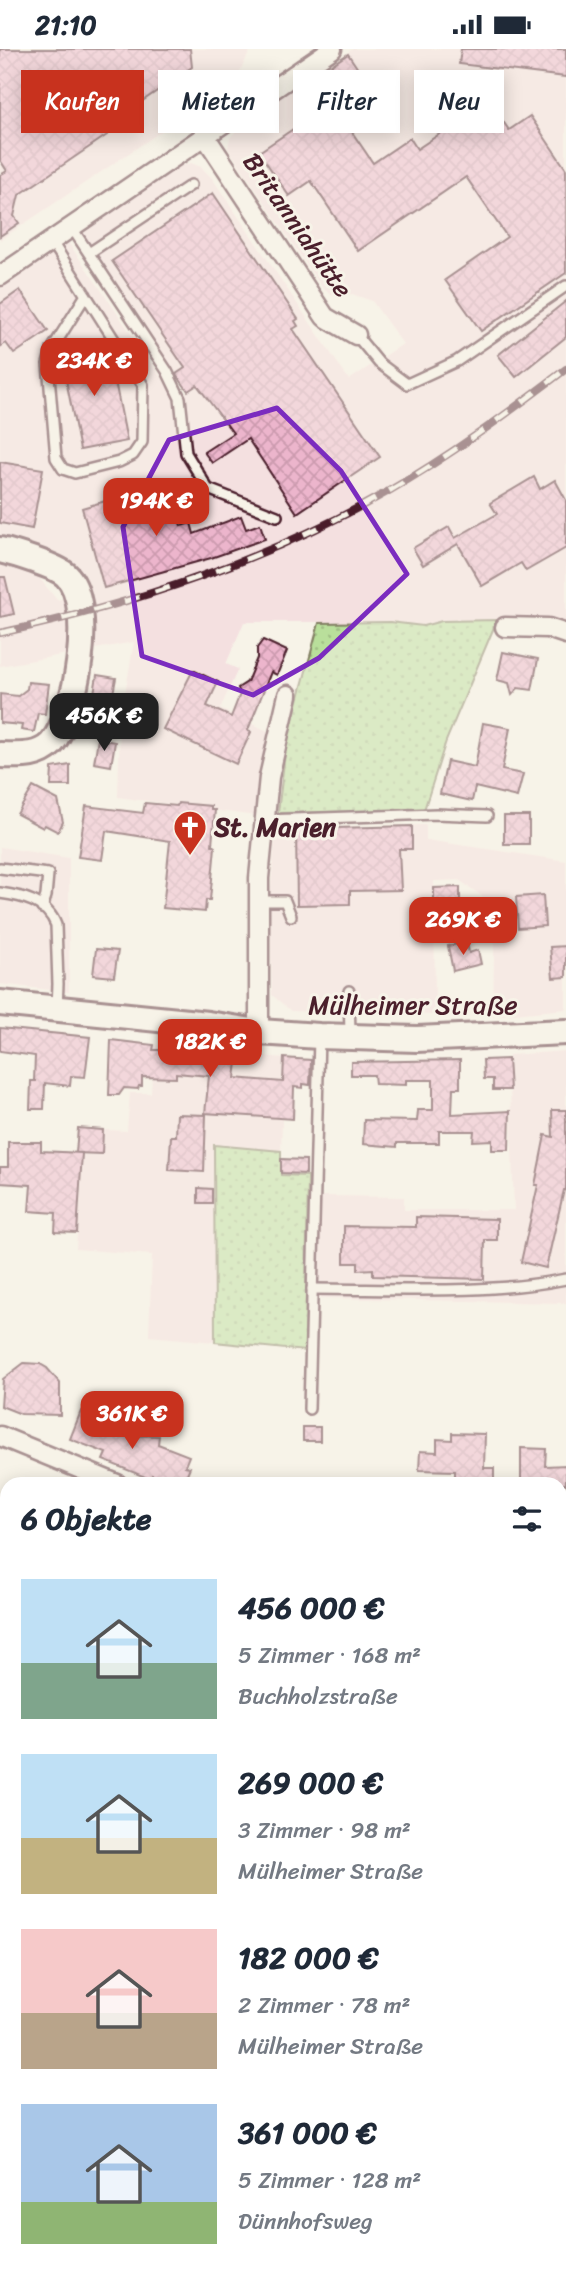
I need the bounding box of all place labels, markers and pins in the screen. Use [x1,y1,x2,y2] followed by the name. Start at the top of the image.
[37,339,151,398] pin: 234K €
[99,479,213,538] pin: 194K €
[47,693,161,753] pin: 456K €
[213,804,337,850] place label: St. Marien
[171,808,209,857] church icon: St. Marien
[406,897,520,957] pin: 269K €
[153,1019,267,1079] pin: 182K €
[75,1391,189,1451] pin: 361K €

